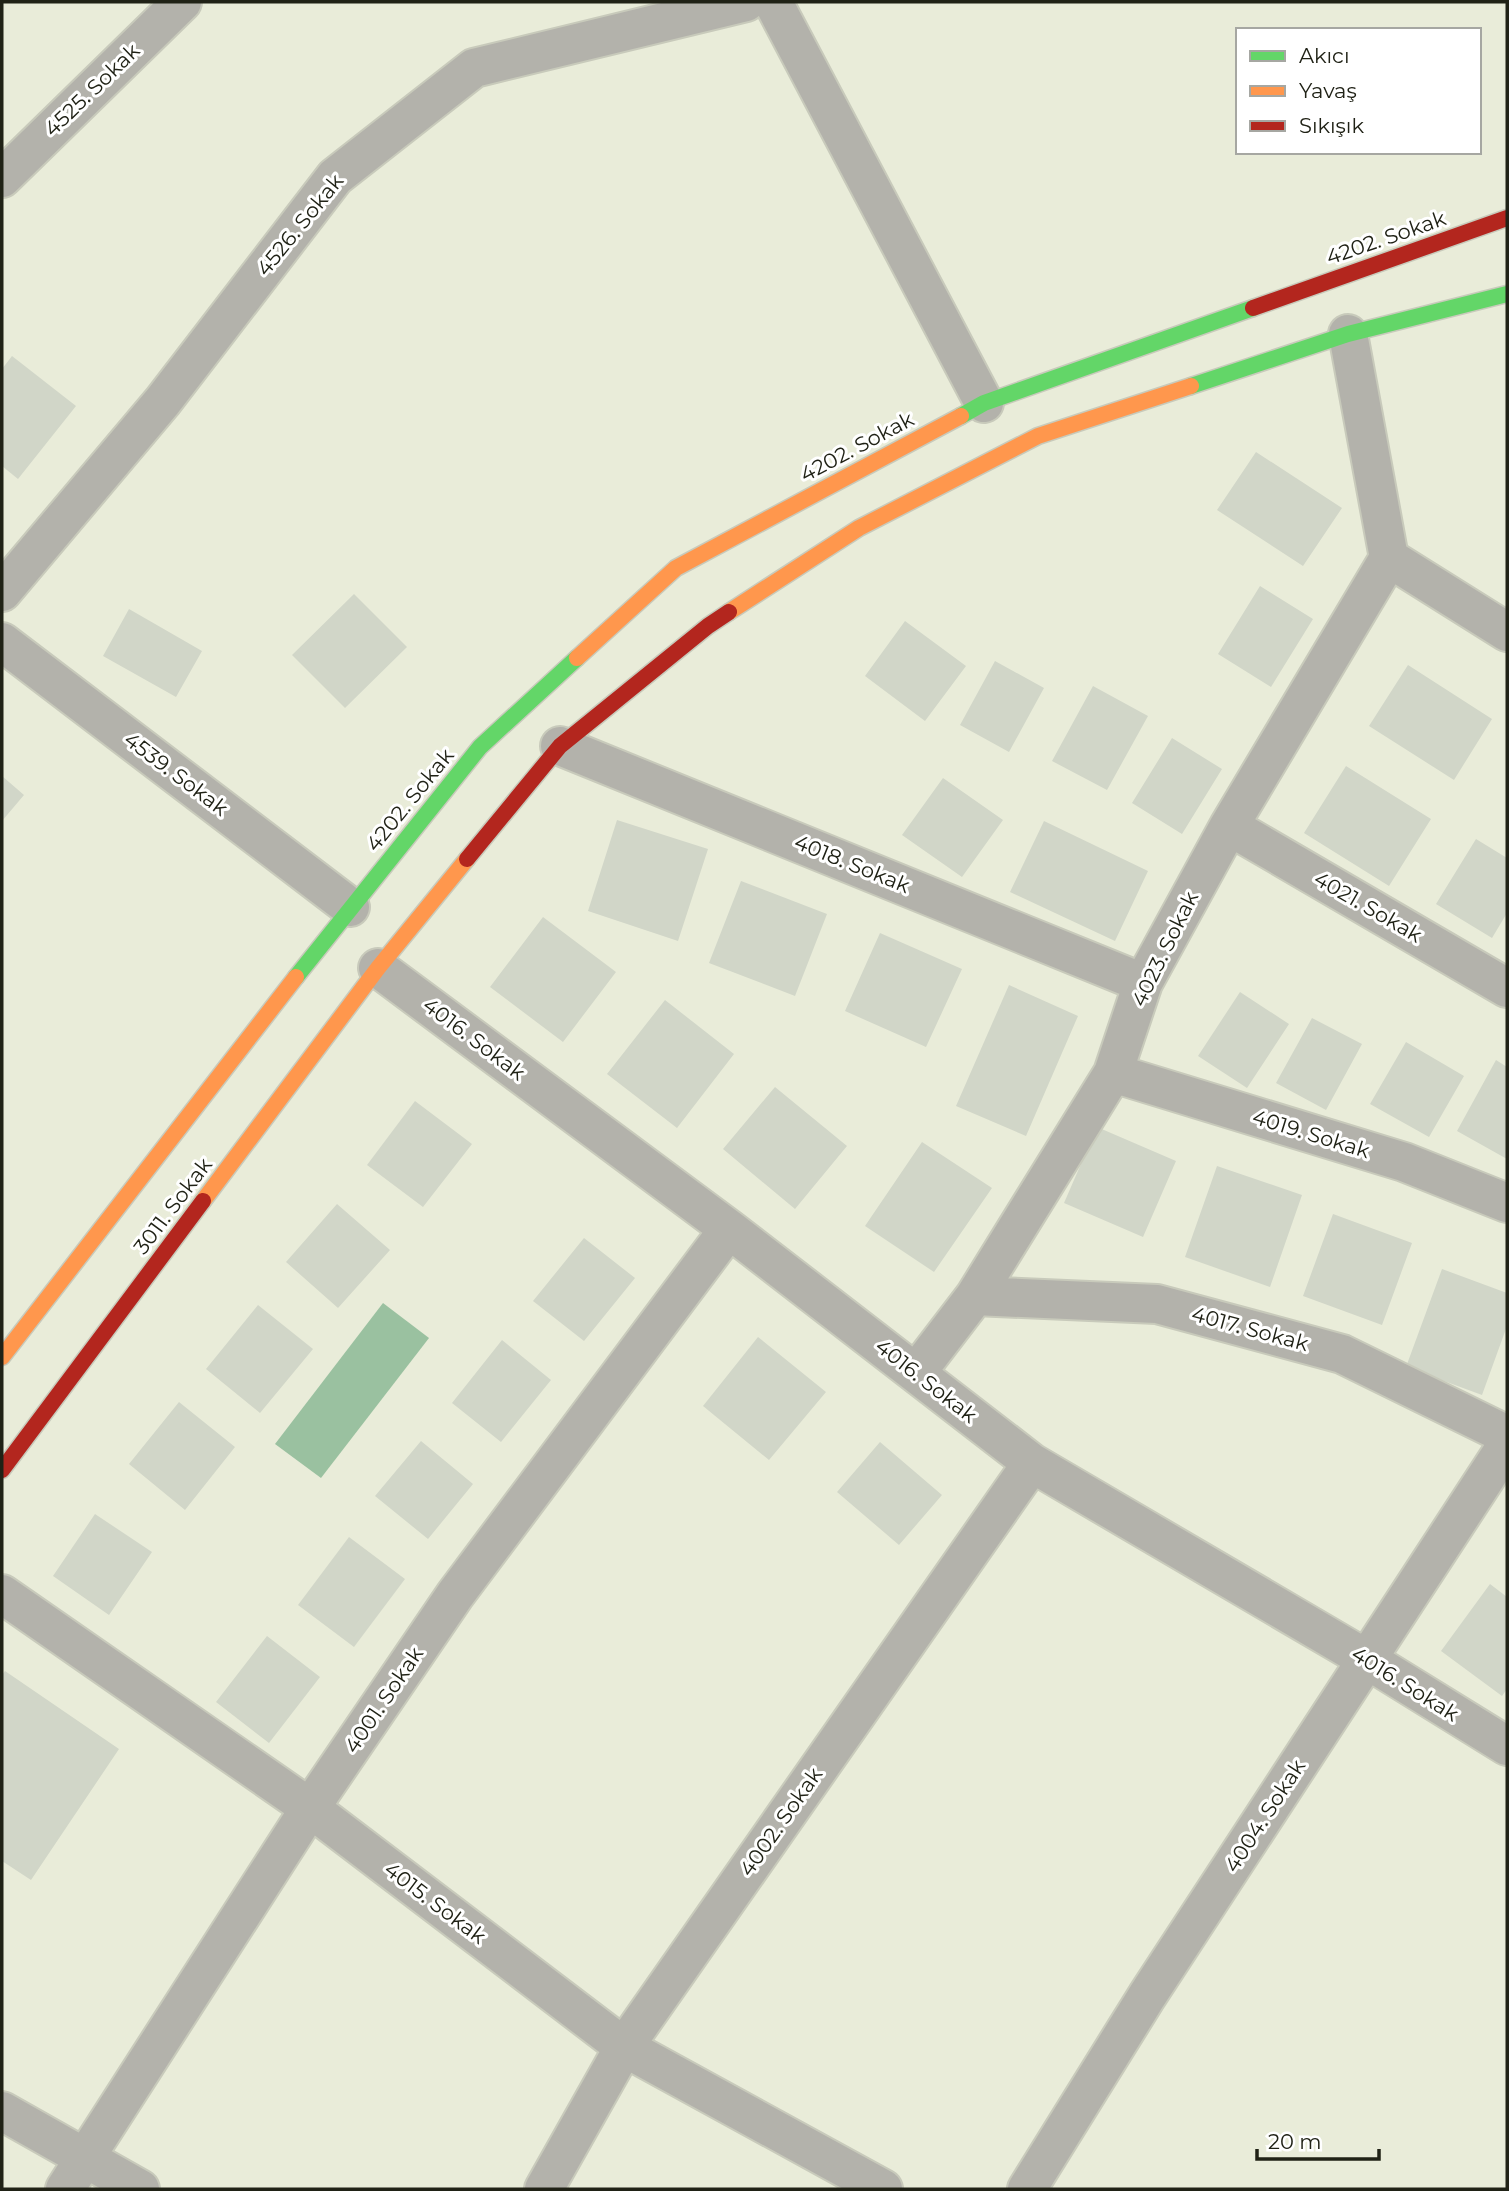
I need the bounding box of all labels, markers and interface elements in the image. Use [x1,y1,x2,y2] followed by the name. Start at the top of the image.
[1236,28,1481,154] legend
[39,38,145,141] street label: 4525. Sokak
[1299,43,1350,68] text: Akıcı
[1299,78,1357,103] text: Yavaş
[1299,113,1365,138] text: Sıkışık
[251,168,349,281] street label: 4526. Sokak
[1323,205,1449,270] street label: 4202. Sokak
[796,406,918,487] street label: 4202. Sokak
[120,726,233,821] street label: 4539. Sokak
[361,743,459,856] street label: 4202. Sokak
[791,829,914,898] street label: 4018. Sokak
[1310,866,1427,948] street label: 4021. Sokak
[1126,887,1203,1010] street label: 4023. Sokak
[418,992,531,1085] street label: 4016. Sokak
[1250,1104,1373,1163] street label: 4019. Sokak
[128,1152,217,1259] street label: 3011. Sokak
[1189,1301,1312,1356] street label: 4017. Sokak
[871,1333,982,1428] street label: 4016. Sokak
[1347,1641,1464,1727] street label: 4016. Sokak
[339,1642,428,1758] street label: 4001. Sokak
[1219,1754,1311,1877] street label: 4004. Sokak
[734,1762,828,1881] street label: 4002. Sokak
[380,1856,491,1949] street label: 4015. Sokak
[1257,2118,1380,2162] scale bar
[1268,2129,1322,2154] text: 20 m

